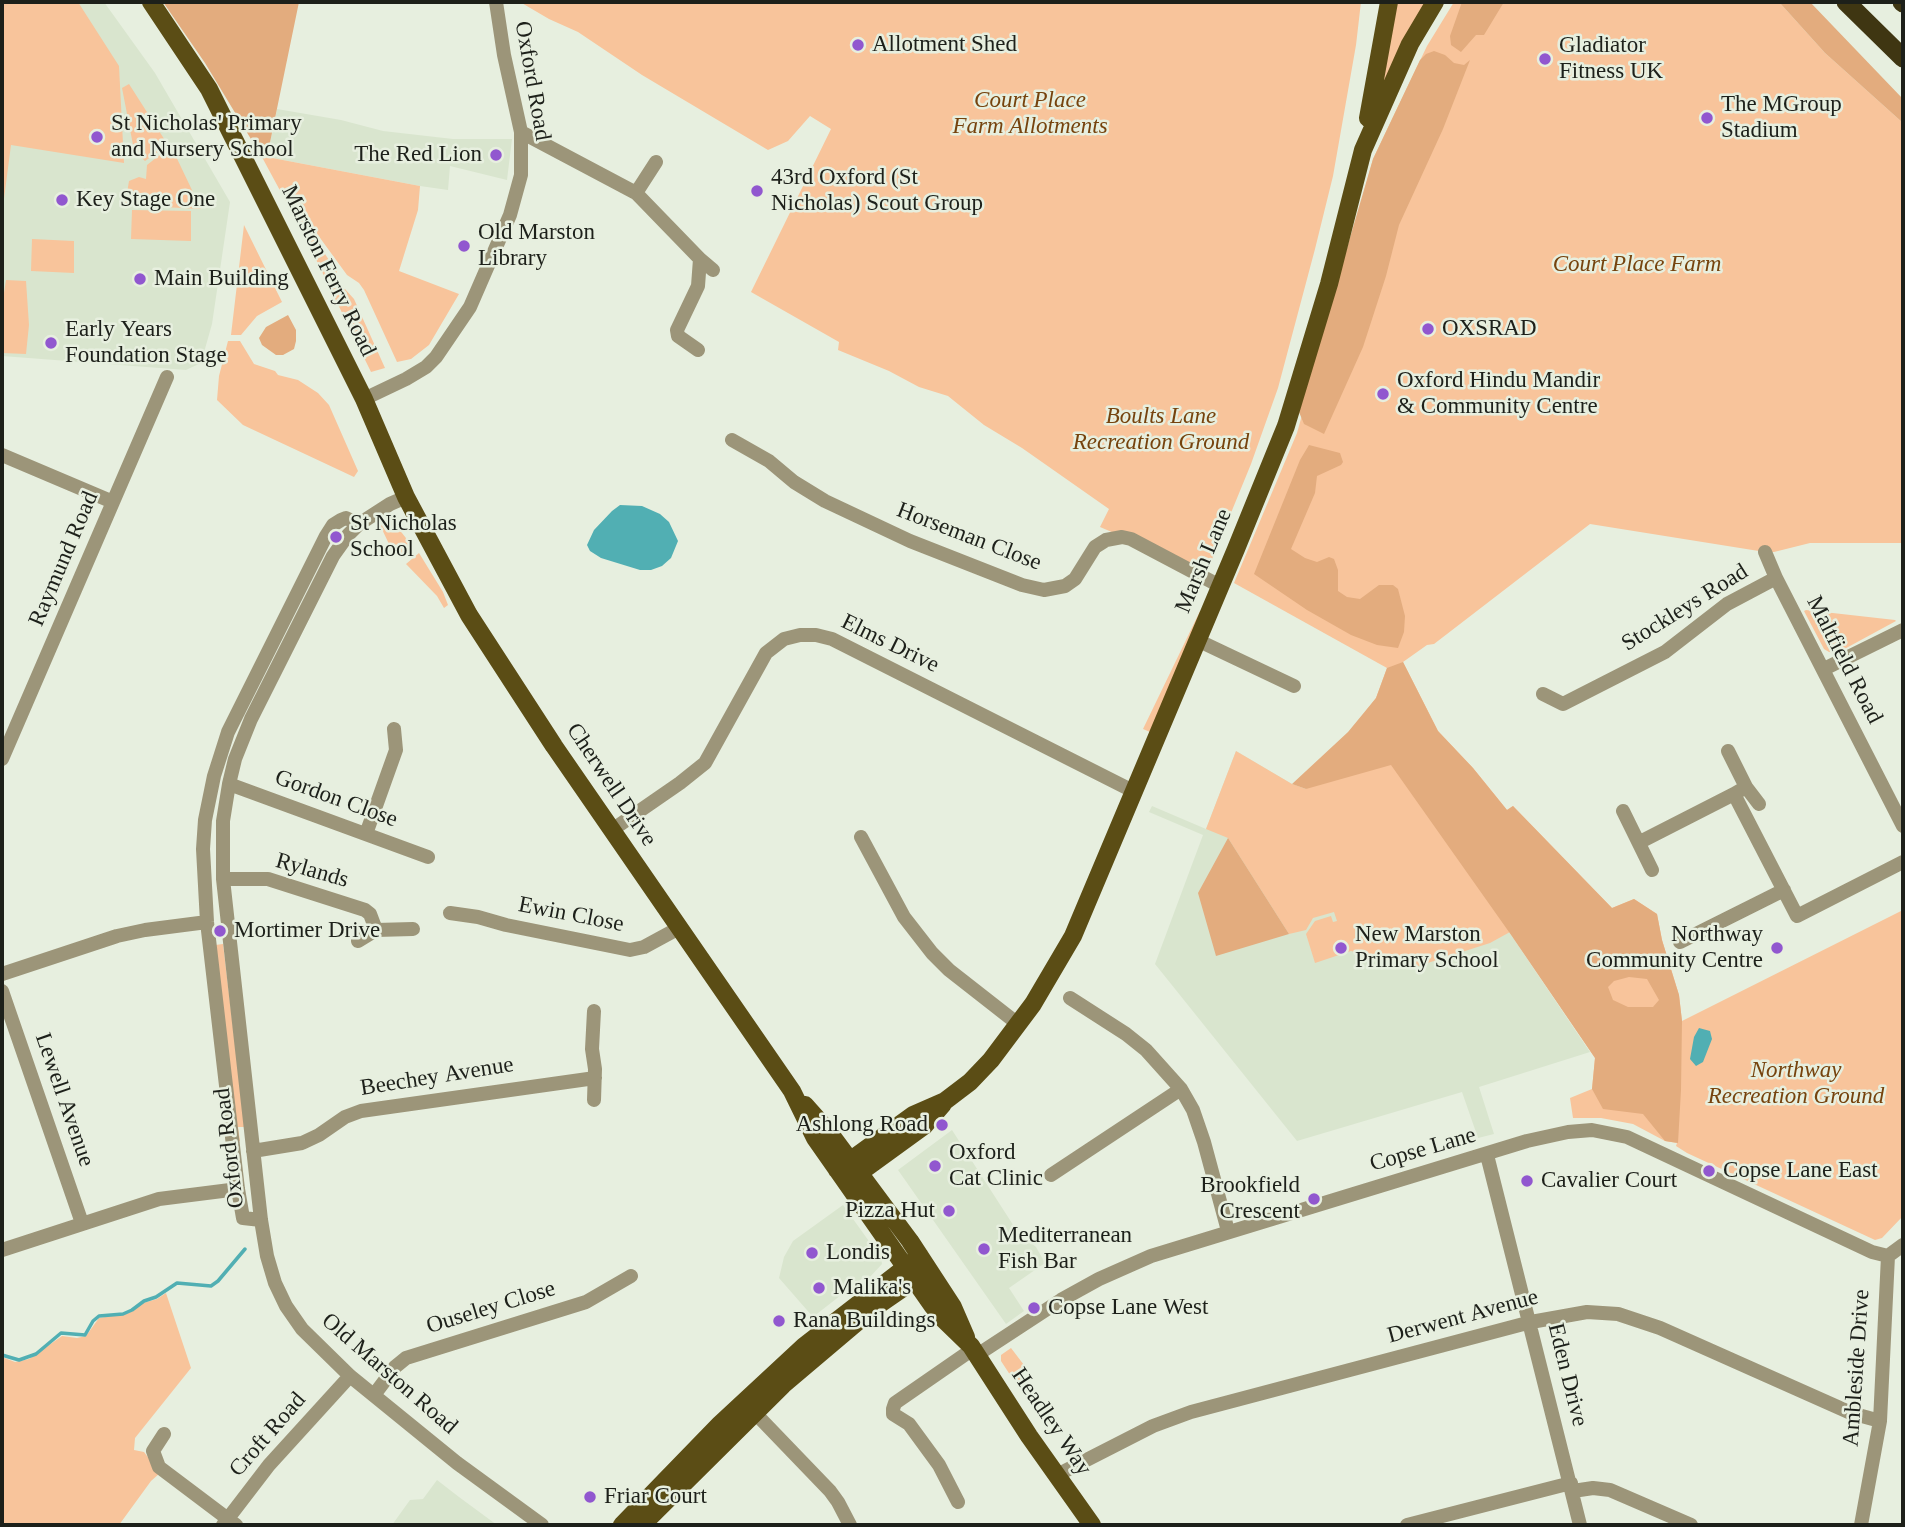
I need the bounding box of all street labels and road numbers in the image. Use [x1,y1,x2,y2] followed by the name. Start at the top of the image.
[508,19,556,143] street label: Oxford Road
[275,181,381,361] street label: Marston Ferry Road
[23,487,105,631] street label: Raymund Road
[893,497,1045,577] street label: Horseman Close
[1170,505,1238,617] street label: Marsh Lane
[1617,558,1753,658] street label: Stockleys Road
[1800,591,1888,729] street label: Maltfield Road
[837,608,943,680] street label: Elms Drive
[560,718,662,852] street label: Cherwell Drive
[271,764,401,834] street label: Gordon Close
[272,847,352,895] street label: Rylands
[516,891,626,939] street label: Ewin Close
[28,1030,100,1170] street label: Lewell Avenue
[358,1051,516,1103] street label: Beechey Avenue
[209,1086,251,1210] street label: Oxford Road
[1367,1122,1479,1178] street label: Copse Lane
[423,1275,559,1341] street label: Ouseley Close
[1385,1284,1541,1350] street label: Derwent Avenue
[1838,1288,1876,1448] street label: Ambleside Drive
[315,1307,463,1441] street label: Old Marston Road
[1541,1321,1593,1429] street label: Eden Drive
[1005,1363,1097,1481] street label: Headley Way
[224,1387,312,1483] street label: Croft Road

